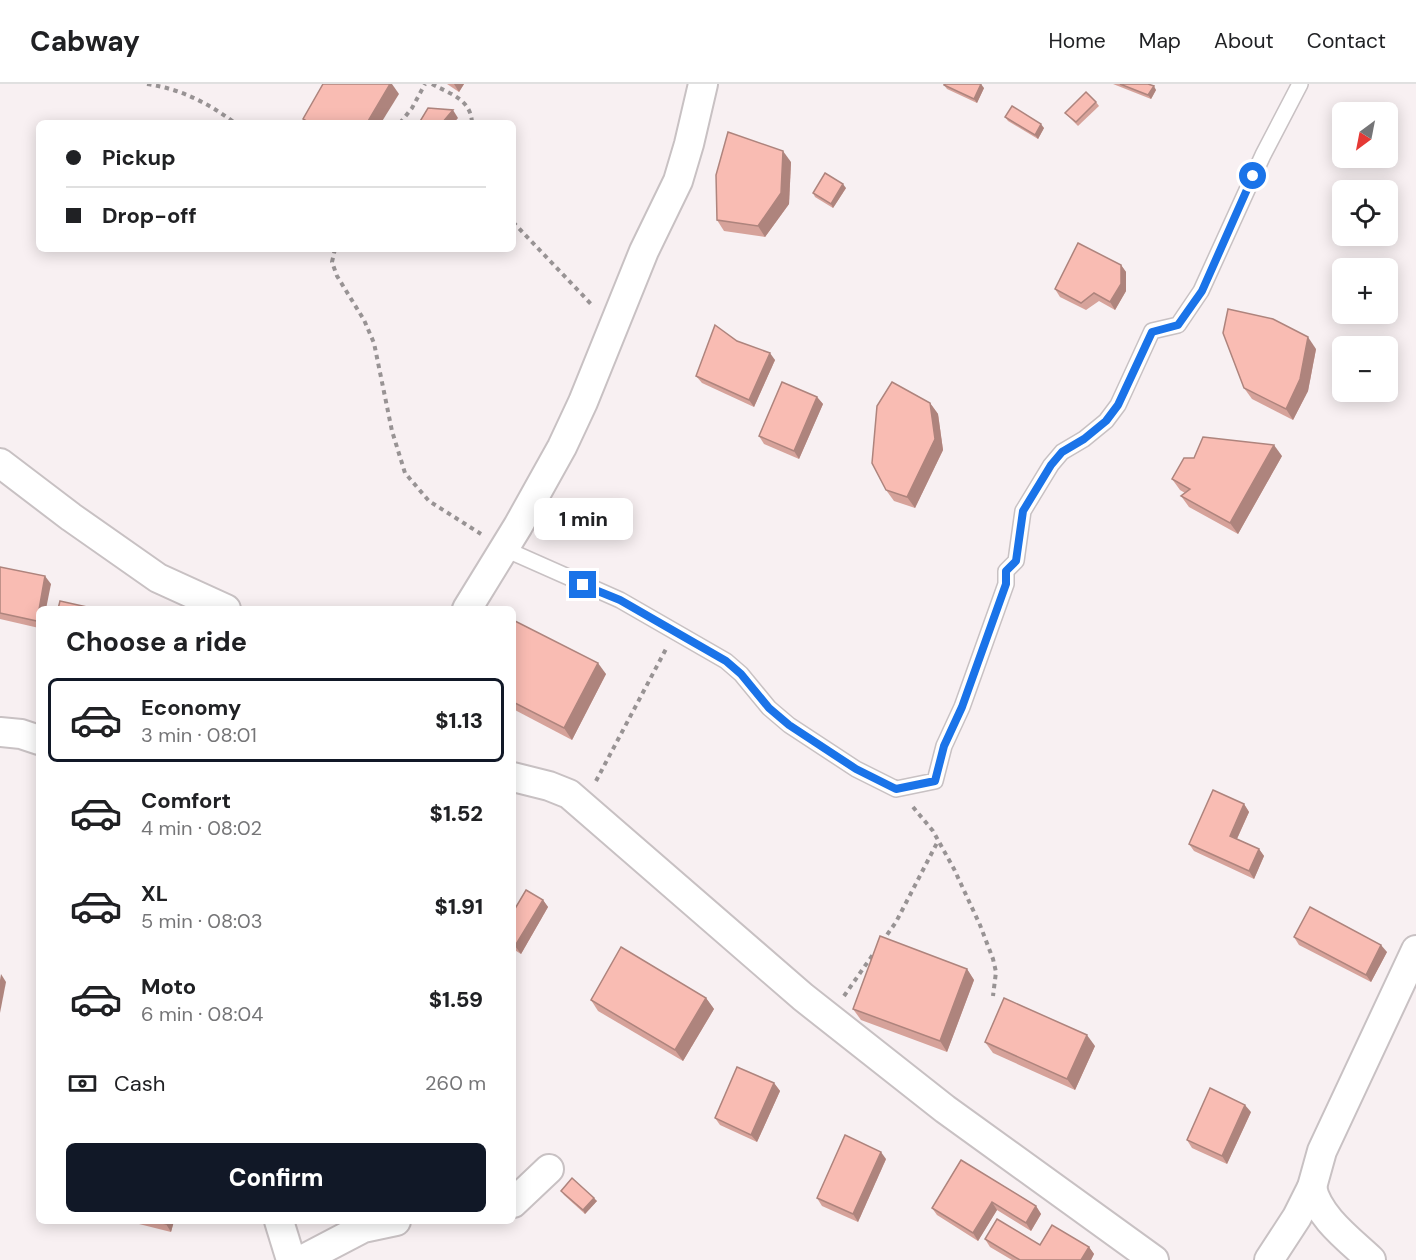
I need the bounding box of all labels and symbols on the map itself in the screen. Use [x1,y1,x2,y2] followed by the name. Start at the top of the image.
[1332,102,1398,168] north arrow
[1239,162,1266,189] route start
[534,498,632,540] callout: 1 min
[569,571,596,598] route end

